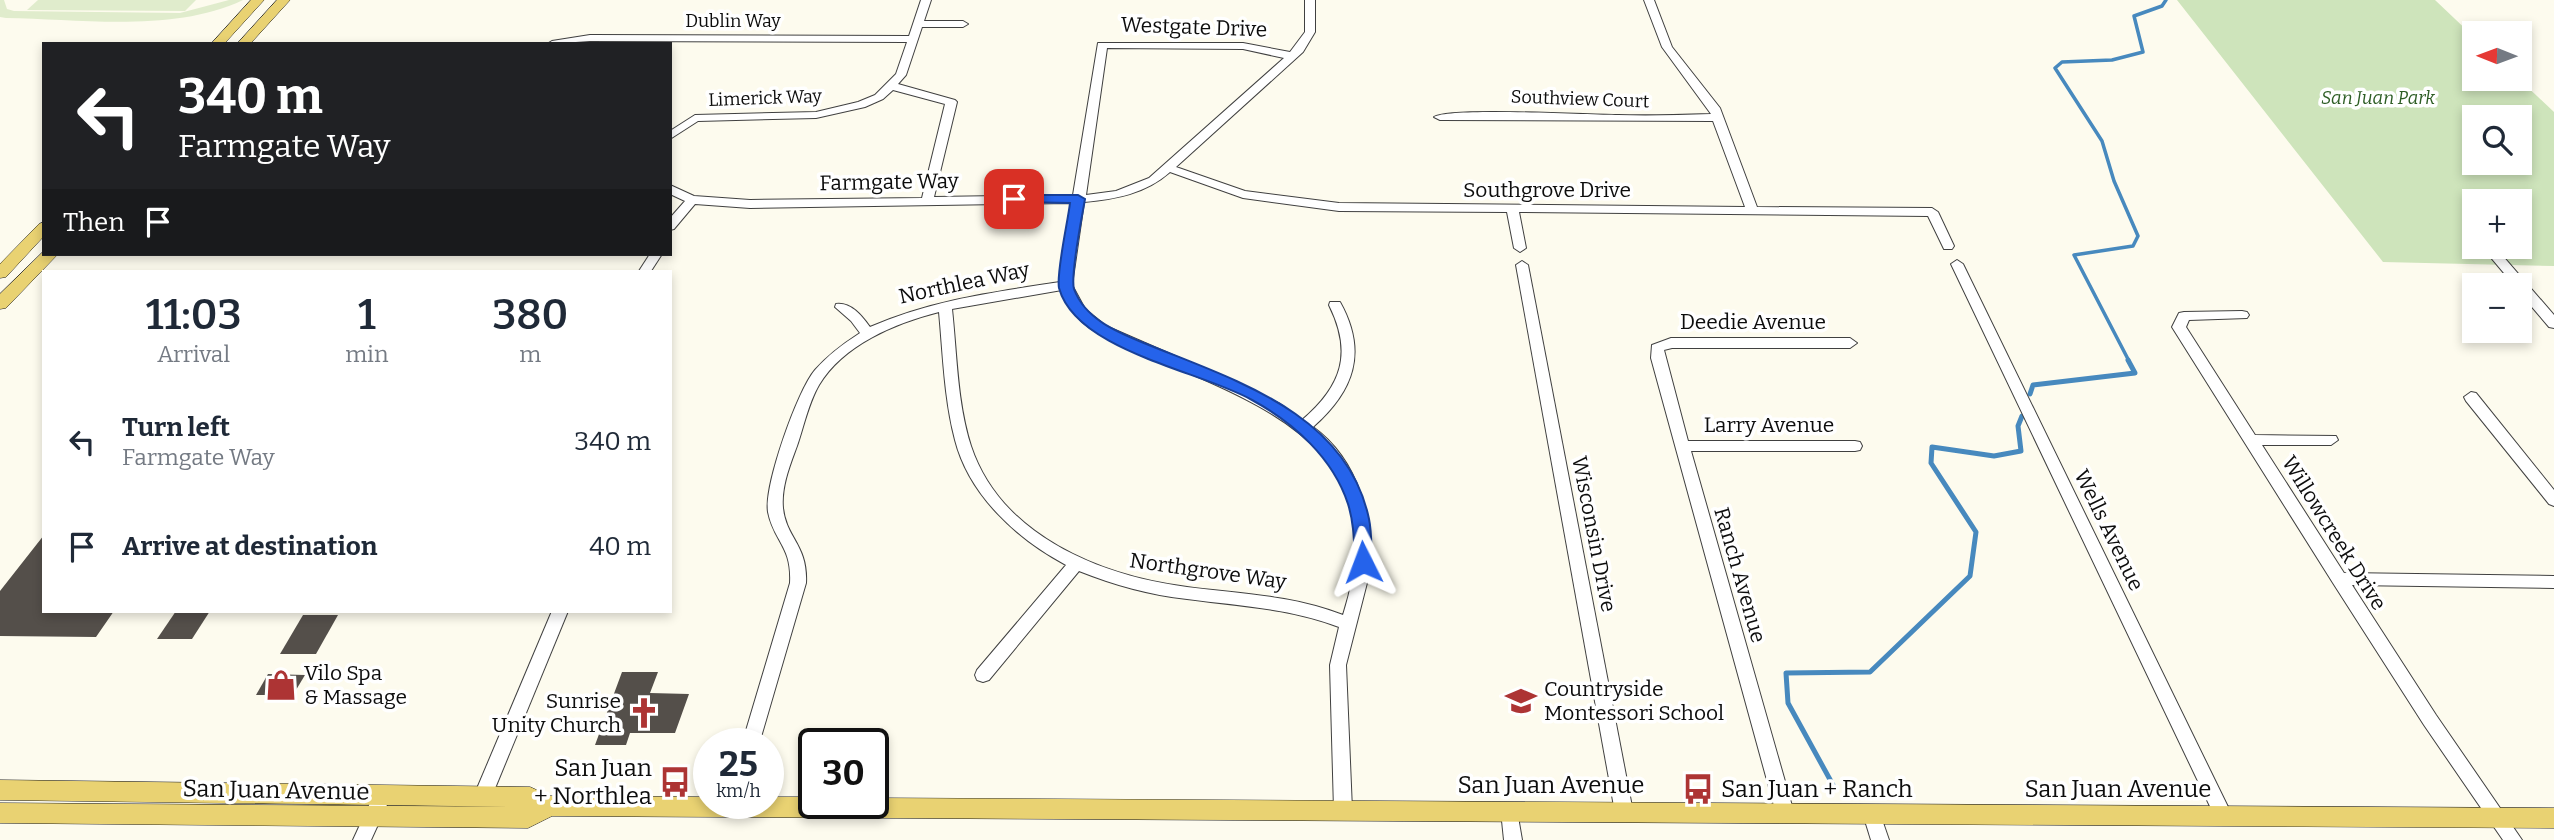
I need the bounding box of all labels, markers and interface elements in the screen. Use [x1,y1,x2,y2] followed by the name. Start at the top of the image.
[685,10,781,32] street label: Dublin Way
[1120,11,1268,43] street label: Westgate Drive
[2462,21,2532,91] north arrow
[2462,21,2532,343] map controls
[178,67,323,126] text: 340 m
[63,70,154,161] icon: left
[708,85,823,111] street label: Limerick Way
[1510,86,1650,112] street label: Southview Court
[2321,87,2435,109] park label: San Juan Park
[2462,105,2532,175] button: search
[178,127,390,165] text: Farmgate Way
[819,168,960,196] street label: Farmgate Way
[984,169,1044,229] pin
[1463,177,1631,203] street label: Southgrove Drive
[995,180,1033,218] icon: arrive
[2462,189,2532,259] button: +
[139,203,177,241] icon: arrive
[63,207,125,238] text: Then
[896,256,1033,310] street label: Northlea Way
[2462,273,2532,343] button: −
[146,290,242,340] text: 11:03
[358,290,376,340] text: 1
[492,290,568,340] text: 380
[1680,309,1826,335] street label: Deedie Avenue
[157,340,230,368] text: Arrival
[345,340,389,368] text: min
[519,340,541,368] text: m
[122,412,230,443] text: Turn left
[1704,412,1834,438] street label: Larry Avenue
[63,423,101,461] icon: left
[574,426,651,457] text: 340 m
[122,443,275,471] text: Farmgate Way
[2276,451,2392,615] street label: Willowcreek Drive
[1566,454,1622,614] street label: Wisconsin Drive
[2068,465,2150,595] street label: Wells Avenue
[1708,504,1772,646] street label: Ranch Avenue
[1326,525,1400,599] position arrow
[63,528,101,566] icon: arrive
[122,531,377,562] text: Arrive at destination
[589,531,651,562] text: 40 m
[1128,547,1289,595] street label: Northgrove Way
[304,660,407,710] place label: Vilo Spa & Massage
[264,668,298,702] shop icon: Vilo Spa & Massage
[1544,676,1724,726] place label: Countryside Montessori School
[1504,684,1538,718] school or university icon: Countryside Montessori School
[492,688,621,738] place label: Sunrise Unity Church
[627,696,661,730] church icon: Sunrise Unity Church
[798,728,889,819] speed limit sign: 30
[719,743,758,785] text: 25
[534,754,652,810] place label: San Juan + Northlea
[658,765,692,799] bus stop icon: San Juan + Northlea
[1458,771,1644,799] street label: San Juan Avenue
[1681,772,1715,806] bus stop icon: San Juan + Ranch
[182,774,370,806] street label: San Juan Avenue
[1721,775,1913,803] place label: San Juan + Ranch
[2025,775,2211,803] street label: San Juan Avenue
[716,780,761,802] text: km/h

